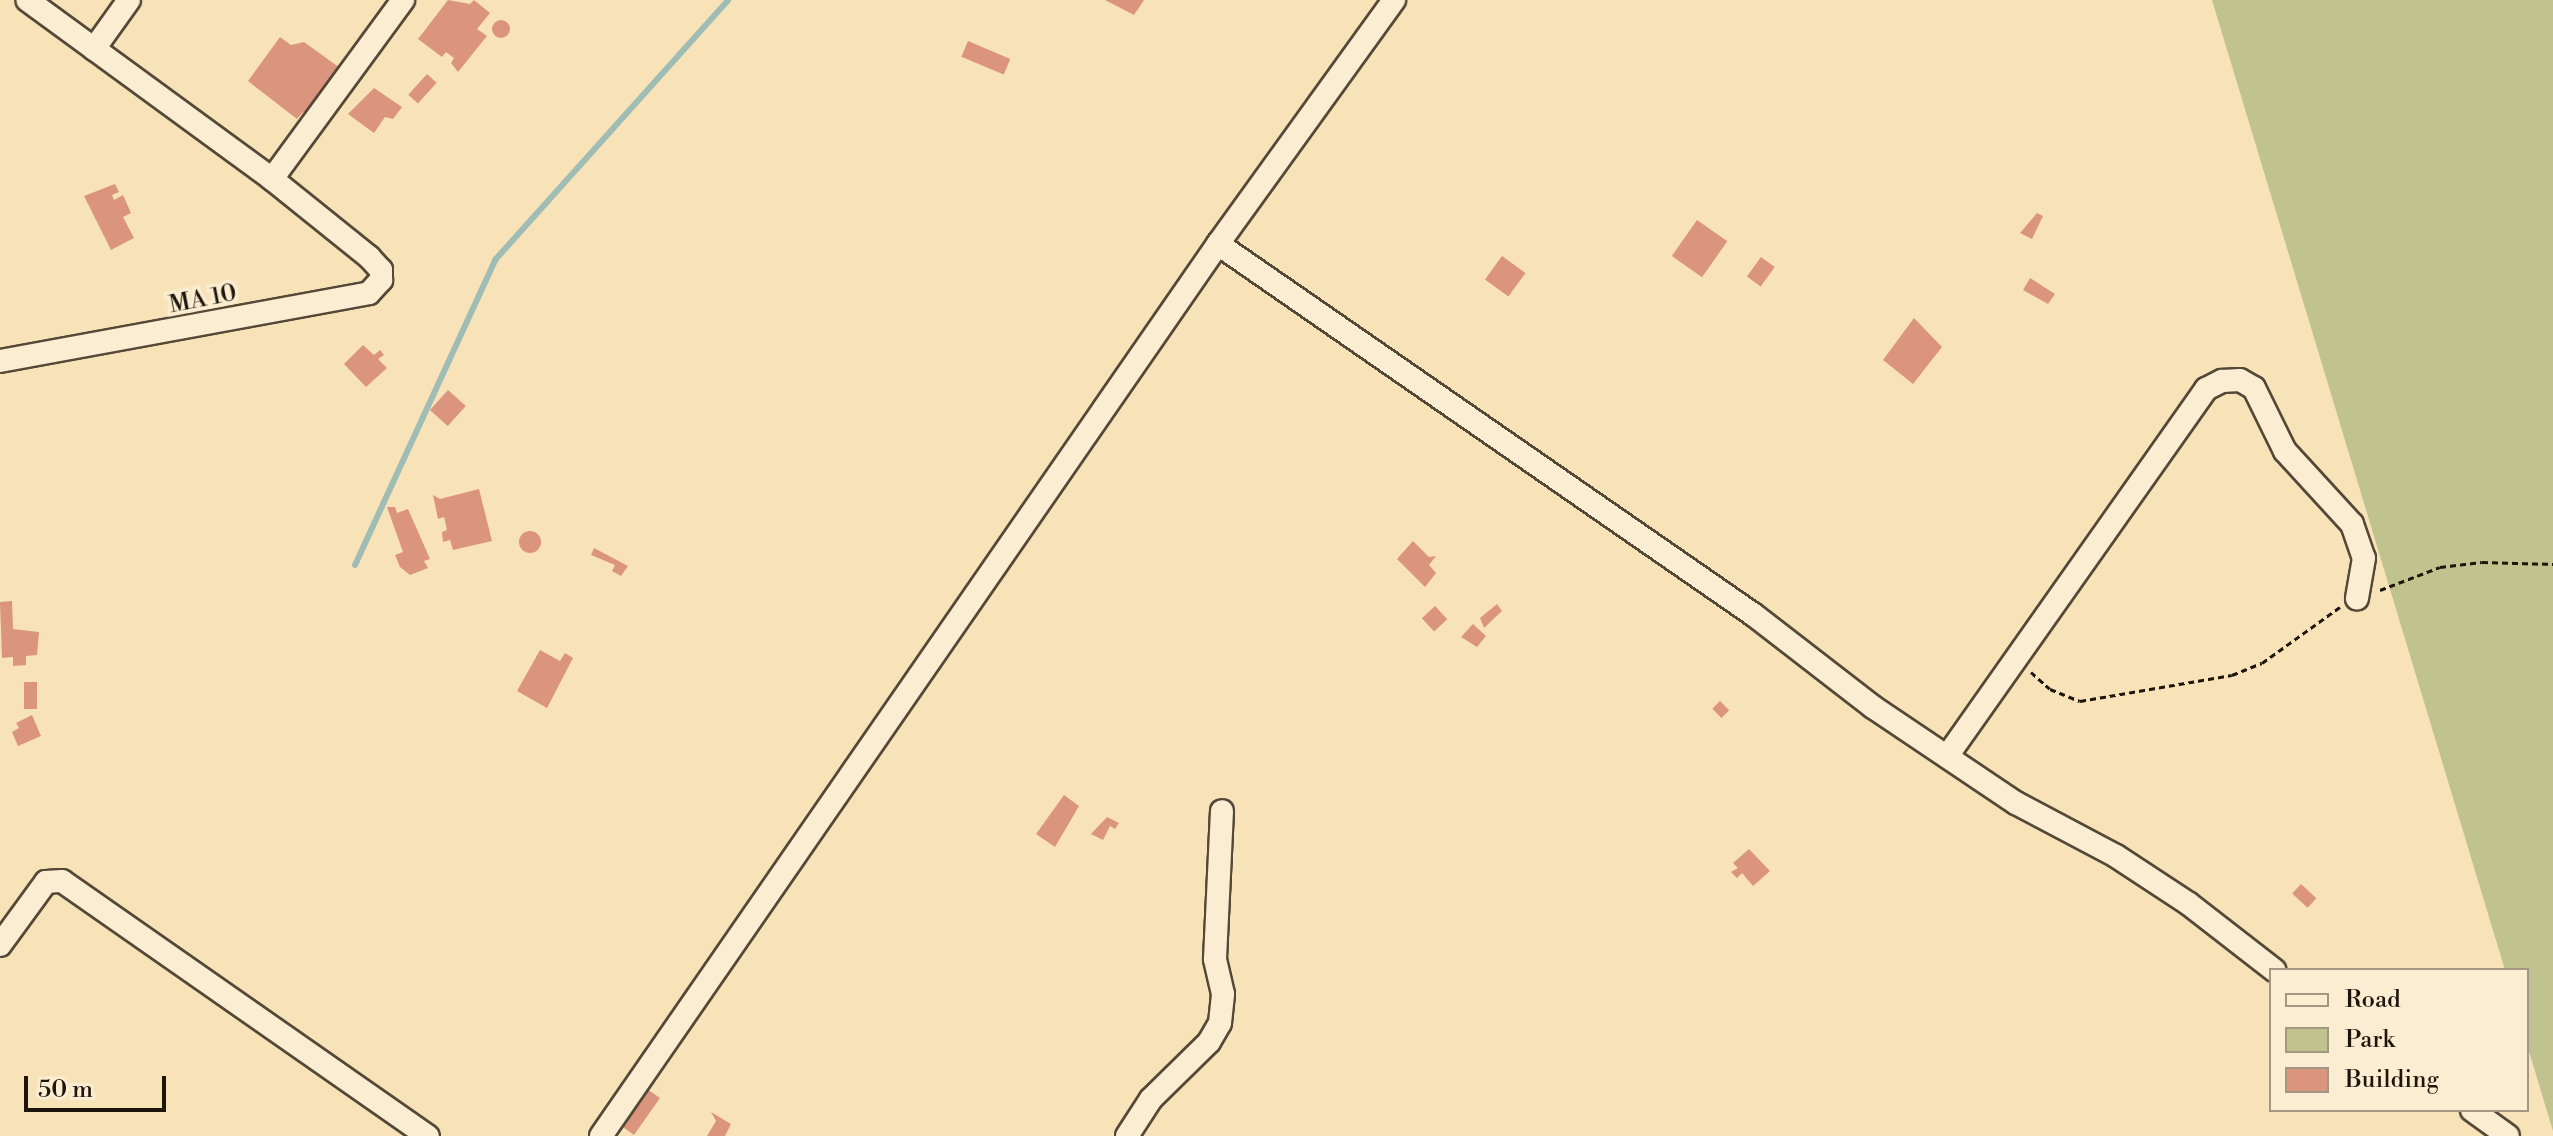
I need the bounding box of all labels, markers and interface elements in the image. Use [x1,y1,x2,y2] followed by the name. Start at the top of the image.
[167,279,239,321] street label: MA 10
[2269,968,2529,1112] legend
[2345,985,2401,1015] text: Road
[2345,1025,2395,1055] text: Park
[28,1060,170,1110] scale bar
[2345,1065,2439,1095] text: Building
[38,1075,93,1105] text: 50 m

